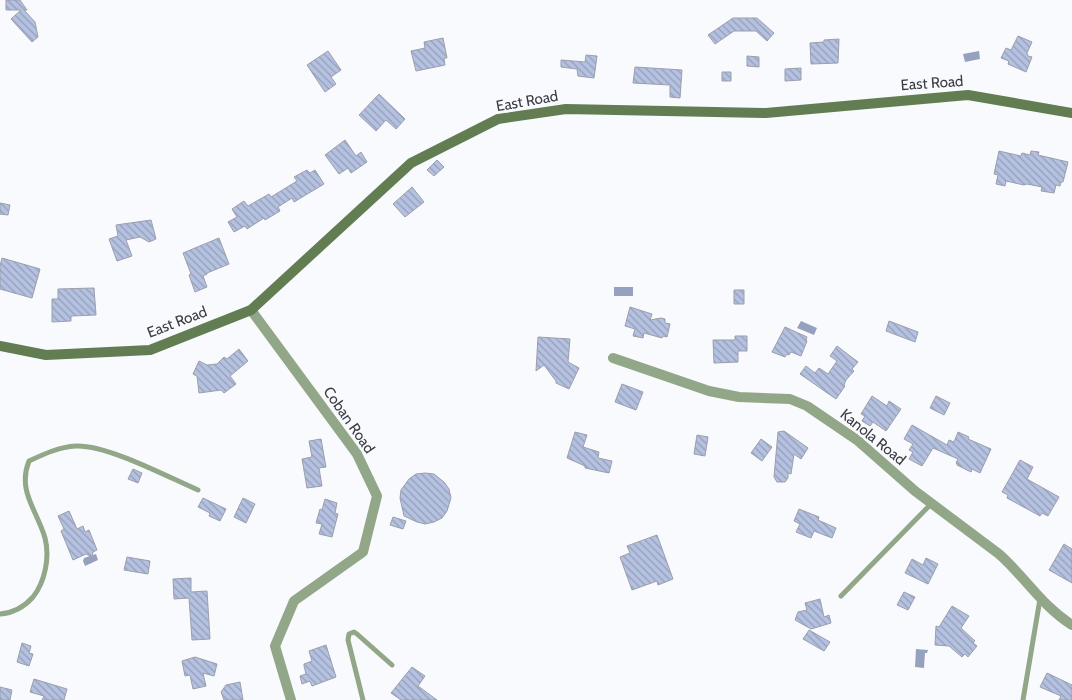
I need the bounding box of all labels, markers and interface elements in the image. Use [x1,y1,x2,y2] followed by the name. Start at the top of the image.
[900,72,964,94] street label: East Road
[495,87,559,115] street label: East Road
[145,302,209,342] street label: East Road
[320,383,378,457] street label: Coban Road
[837,405,909,469] street label: Kanola Road

